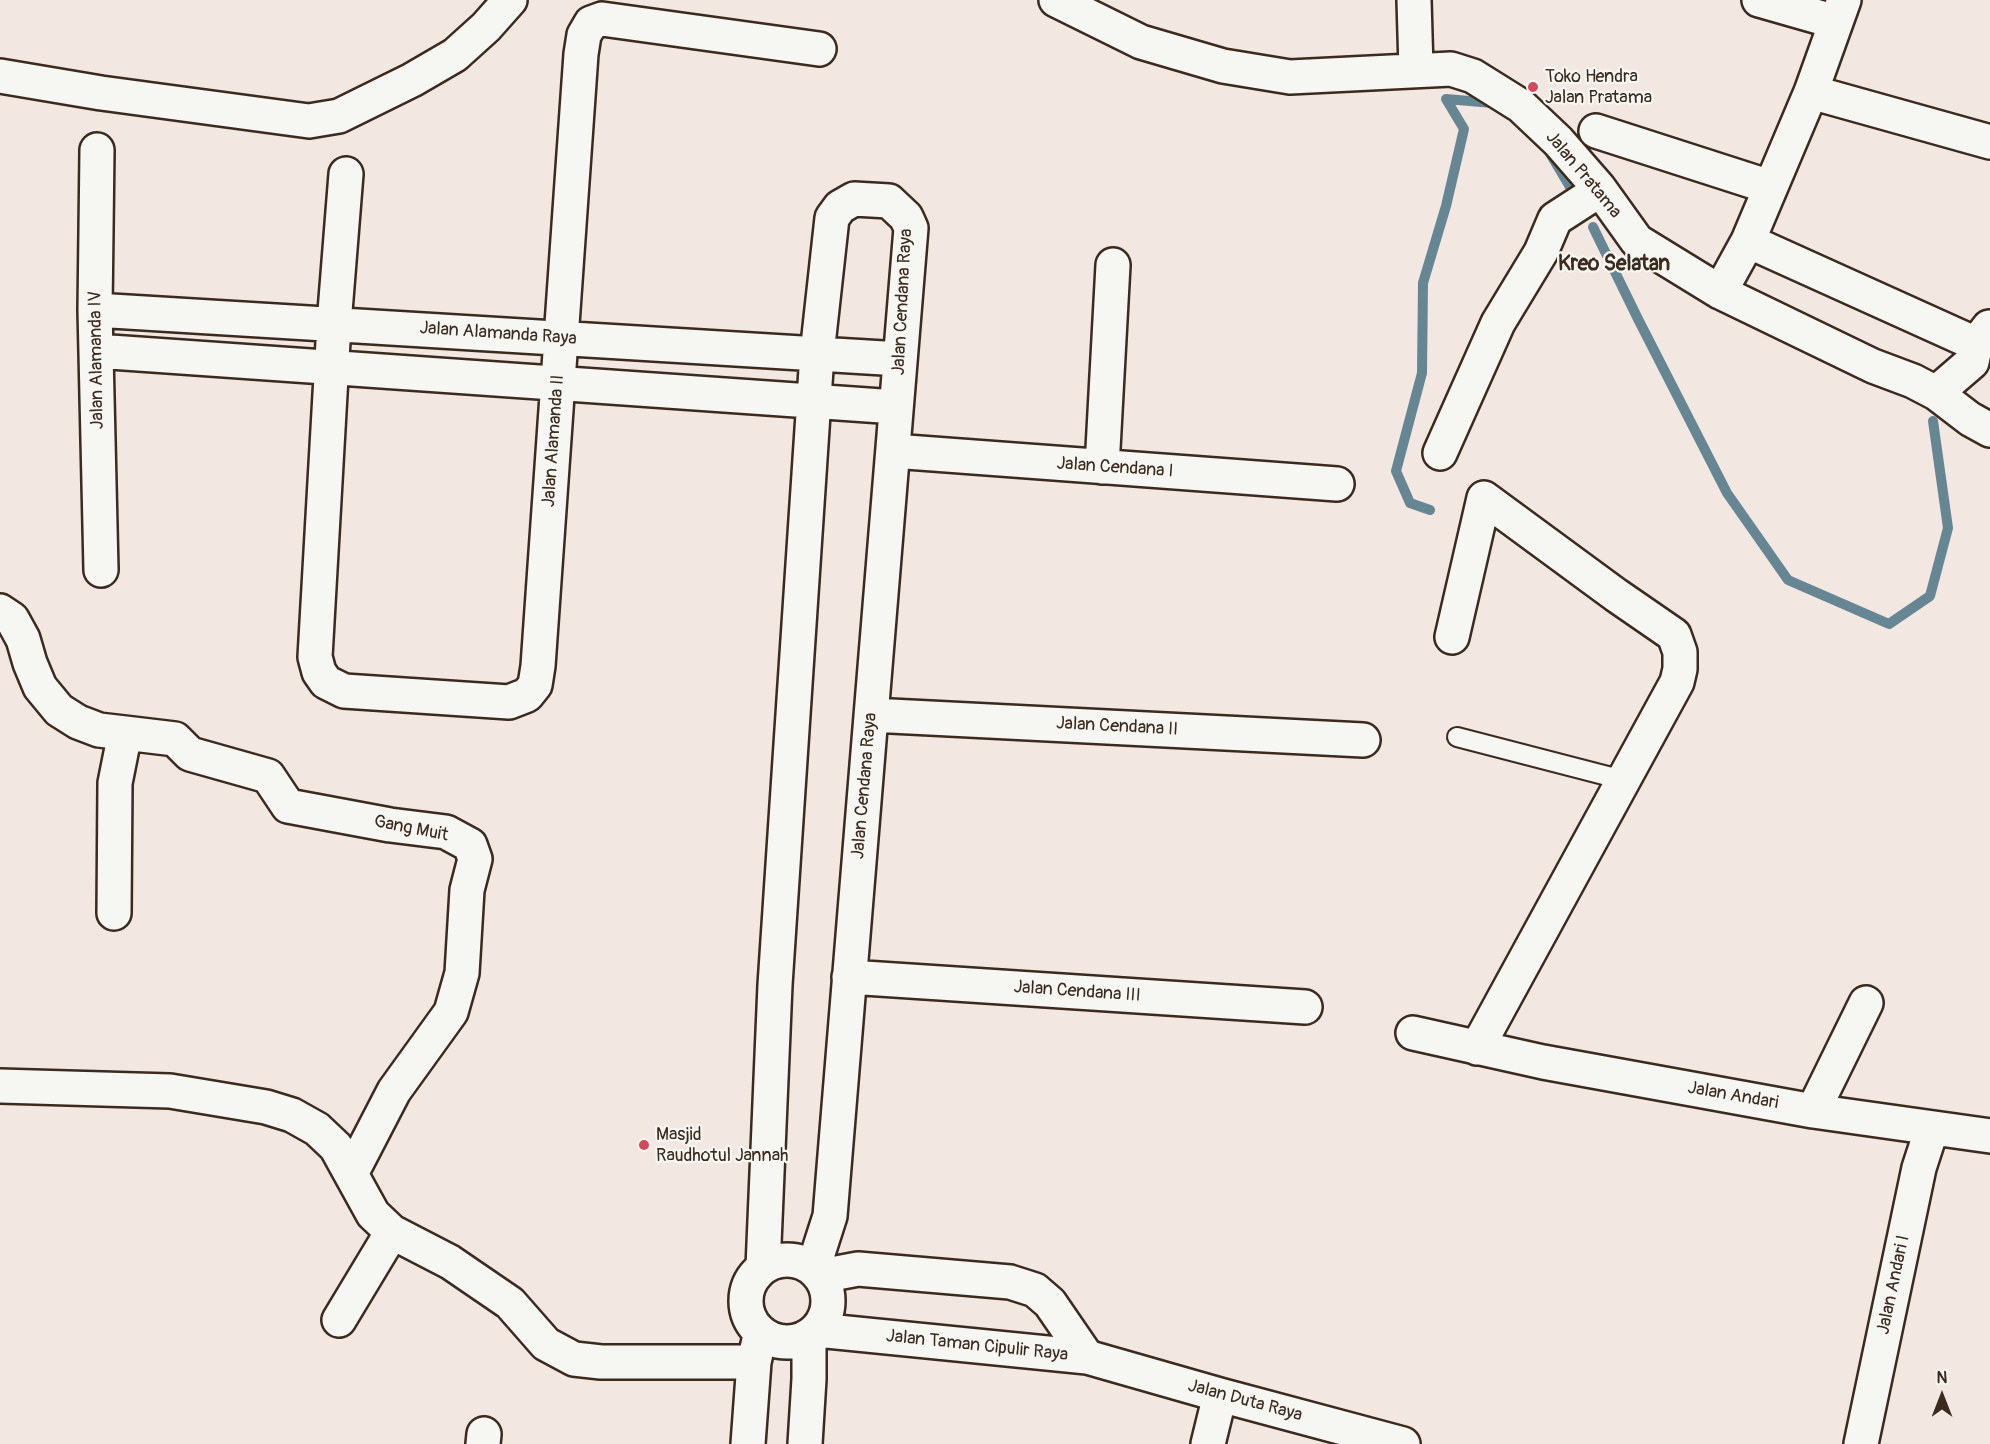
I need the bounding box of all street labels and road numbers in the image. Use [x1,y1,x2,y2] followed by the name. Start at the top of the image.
[1540,127,1626,223] street label: Jalan Pratama
[888,228,918,376] street label: Jalan Cendana Raya
[85,291,109,429] street label: Jalan Alamanda IV
[419,318,577,350] street label: Jalan Alamanda Raya
[539,374,569,508] street label: Jalan Alamanda II
[1056,453,1174,483] street label: Jalan Cendana I
[848,712,882,860] street label: Jalan Cendana Raya
[1055,713,1179,741] street label: Jalan Cendana II
[372,811,450,847] street label: Gang Muit
[1013,977,1141,1007] street label: Jalan Cendana III
[1686,1077,1780,1115] street label: Jalan Andari
[1873,1233,1915,1337] street label: Jalan Andari I
[885,1326,1069,1366] street label: Jalan Taman Cipulir Raya
[1185,1375,1305,1427] street label: Jalan Duta Raya

